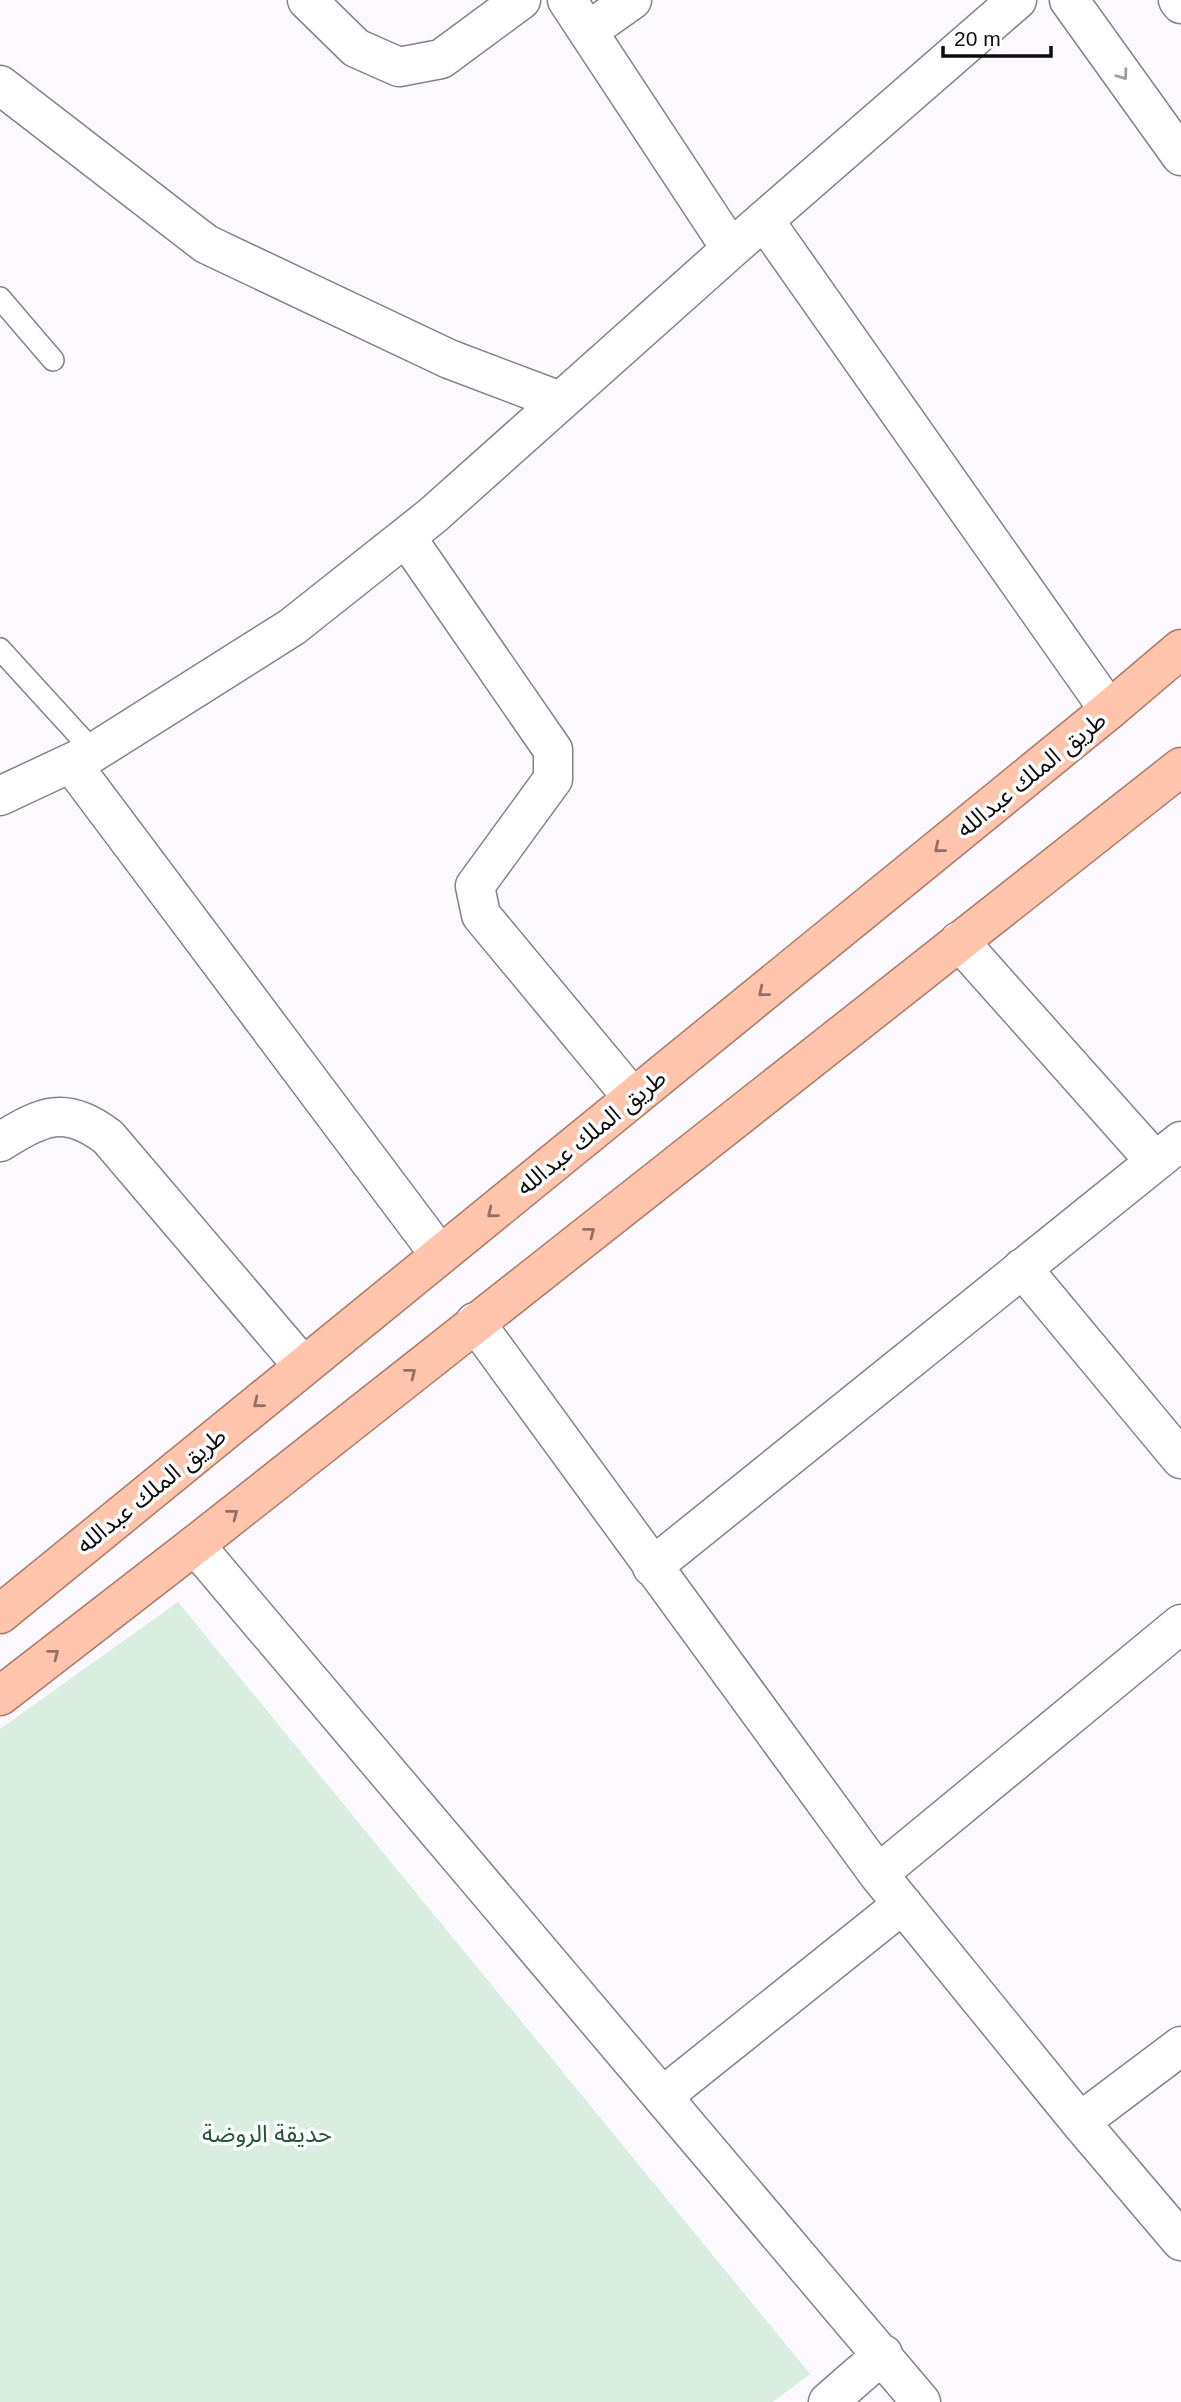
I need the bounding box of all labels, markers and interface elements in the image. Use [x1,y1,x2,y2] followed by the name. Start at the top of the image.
[943,14,1052,58] scale bar
[954,27,1001,50] text: 20 m
[1114,67,1127,80] one-way arrow
[951,706,1112,844] street label: طريق الملك عبدالله
[935,840,948,852] one-way arrow
[758,983,770,996] one-way arrow
[511,1064,672,1202] street label: طريق الملك عبدالله
[487,1205,500,1217] one-way arrow
[582,1227,595,1240] one-way arrow
[404,1368,416,1381] one-way arrow
[254,1395,267,1407] one-way arrow
[71,1422,232,1560] street label: طريق الملك عبدالله
[226,1510,238,1523] one-way arrow
[46,1650,59,1662] one-way arrow
[202,2120,332,2148] park label: حديقة الروضة

